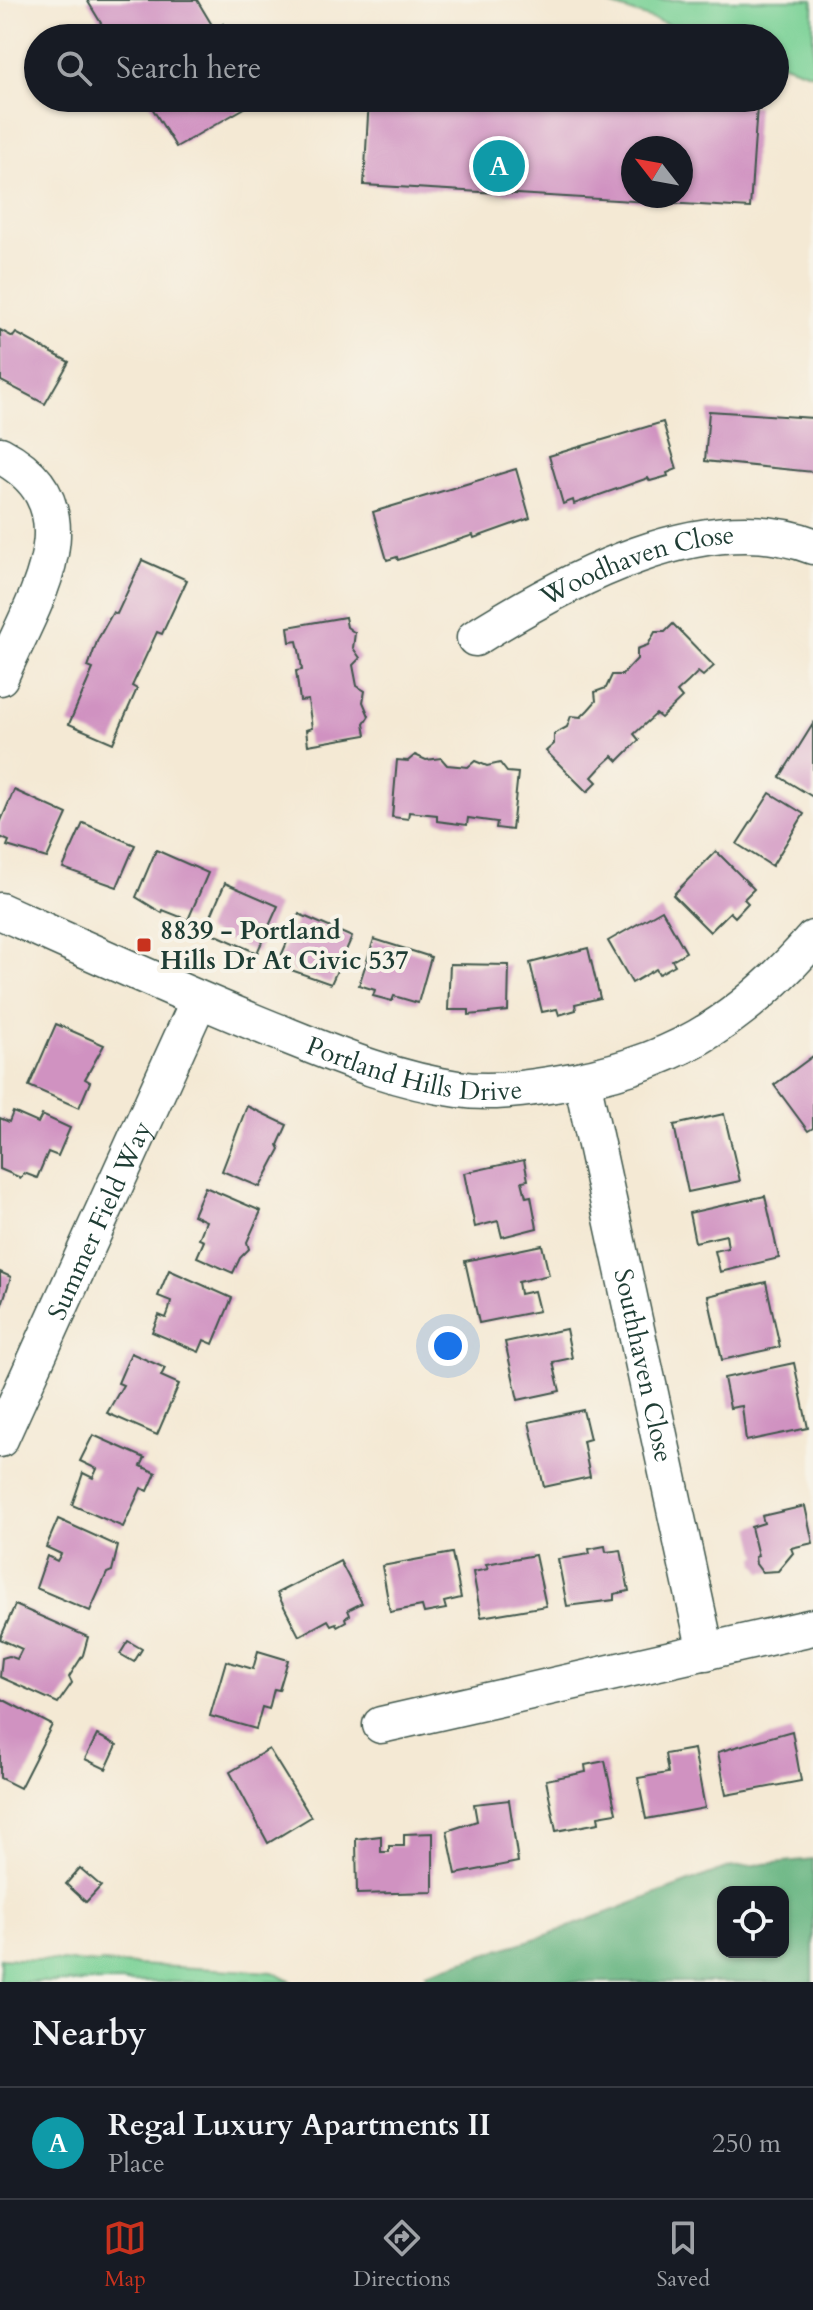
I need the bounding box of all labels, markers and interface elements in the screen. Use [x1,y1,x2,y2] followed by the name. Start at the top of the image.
[24,24,789,112] search box
[52,46,96,90] icon: search
[116,48,261,89] text: Search here
[473,136,525,196] pin: A
[621,136,693,208] north arrow
[533,517,735,615] street label: Woodhaven Close
[160,913,409,978] place label: 8839 - Portland Hills Dr At Civic 537
[135,936,153,954] marker: 8839 - Portland Hills Dr At Civic 537
[301,1028,524,1109] street label: Portland Hills Drive
[39,1115,160,1326] street label: Summer Field Way
[605,1265,681,1466] street label: Southhaven Close
[428,1326,468,1366] your location
[717,1886,789,1958] map controls
[717,1886,789,1958] button: locate
[32,2011,147,2057] text: Nearby
[108,2105,491,2146] text: Regal Luxury Apartments II
[48,2126,68,2161] text: A
[712,2126,781,2161] text: 250 m
[108,2146,165,2181] text: Place
[103,2216,147,2294] tab: Map
[353,2216,450,2294] tab: Directions
[657,2216,710,2294] tab: Saved

